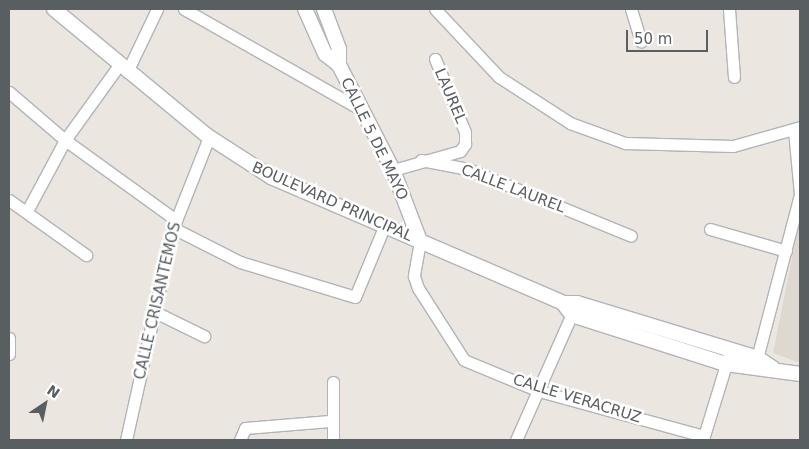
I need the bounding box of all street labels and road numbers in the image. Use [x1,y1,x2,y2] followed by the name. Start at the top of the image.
[430,66,470,126] street label: LAUREL
[337,75,411,203] street label: CALLE 5 DE MAYO
[249,158,415,246] street label: BOULEVARD PRINCIPAL
[458,161,568,217] street label: CALLE LAUREL
[131,220,185,382] street label: CALLE CRISANTEMOS
[511,371,643,427] street label: CALLE VERACRUZ

